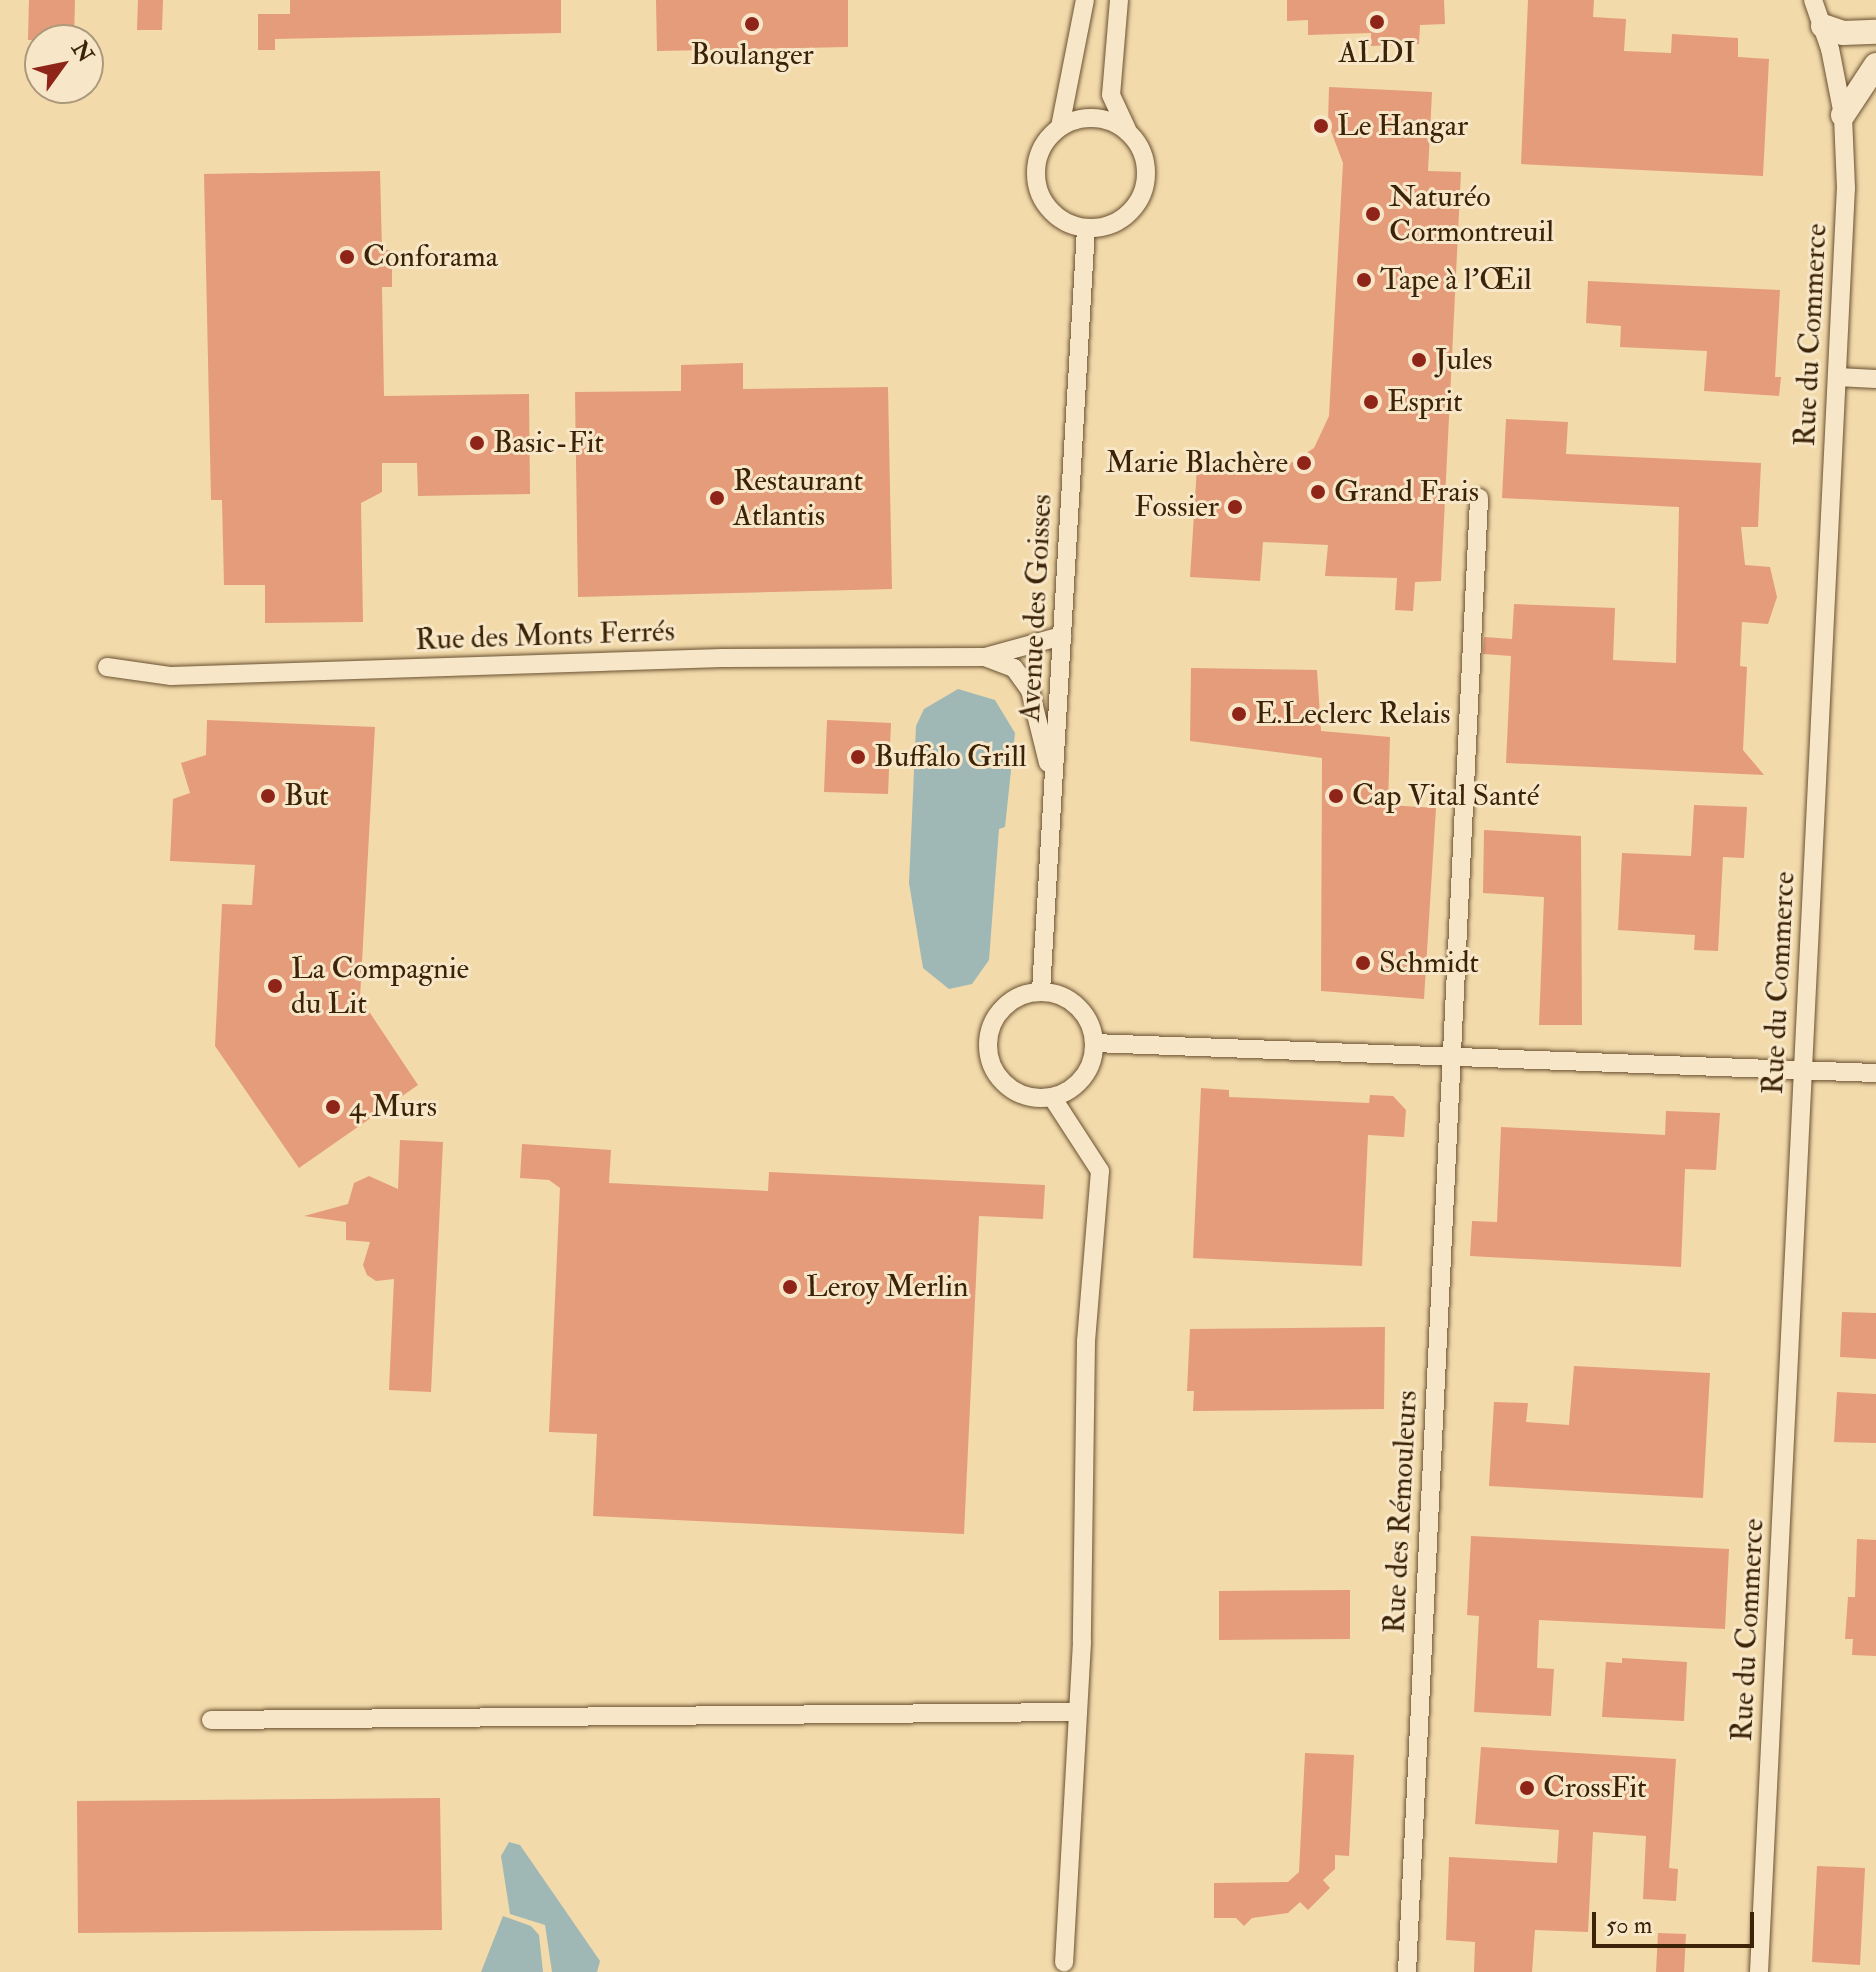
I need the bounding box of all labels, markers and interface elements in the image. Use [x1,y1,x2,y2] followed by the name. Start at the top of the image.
[1368,13,1386,31] marker: ALDI
[743,15,761,33] marker: Boulanger
[24,24,104,104] north arrow
[1338,35,1416,71] place label: ALDI
[65,36,100,68] text: N
[690,37,814,73] place label: Boulanger
[1337,108,1468,144] place label: Le Hangar
[1312,117,1330,135] marker: Le Hangar
[1389,179,1554,250] place label: Naturéo Cormontreuil
[1364,205,1382,223] marker: Naturéo Cormontreuil
[1787,223,1835,447] street label: Rue du Commerce
[363,239,498,275] place label: Conforama
[338,248,356,266] marker: Conforama
[1380,262,1532,298] place label: Tape à l'Œil
[1355,271,1373,289] marker: Tape à l'Œil
[1435,342,1492,378] place label: Jules
[1410,351,1428,369] marker: Jules
[1387,384,1463,420] place label: Esprit
[1362,393,1380,411] marker: Esprit
[493,425,604,461] place label: Basic-Fit
[468,434,486,452] marker: Basic-Fit
[1105,445,1288,481] place label: Marie Blachère
[1295,454,1313,472] marker: Marie Blachère
[733,463,863,534] place label: Restaurant Atlantis
[1334,474,1479,510] place label: Grand Frais
[1309,483,1327,501] marker: Grand Frais
[708,489,726,507] marker: Restaurant Atlantis
[1134,489,1219,525] place label: Fossier
[1012,493,1060,723] street label: Avenue des Goisses
[1226,498,1244,516] marker: Fossier
[415,613,675,659] street label: Rue des Monts Ferrés
[1255,696,1450,732] place label: E.Leclerc Relais
[1230,705,1248,723] marker: E.Leclerc Relais
[874,739,1027,775] place label: Buffalo Grill
[849,748,867,766] marker: Buffalo Grill
[284,778,329,814] place label: But
[1352,778,1539,814] place label: Cap Vital Santé
[259,787,277,805] marker: But
[1327,787,1345,805] marker: Cap Vital Santé
[1755,871,1803,1095] street label: Rue du Commerce
[1379,945,1479,981] place label: Schmidt
[291,951,469,1022] place label: La Compagnie du Lit
[1354,954,1372,972] marker: Schmidt
[266,977,284,995] marker: La Compagnie du Lit
[349,1089,437,1125] place label: 4 Murs
[324,1098,342,1116] marker: 4 Murs
[806,1269,968,1305] place label: Leroy Merlin
[781,1278,799,1296] marker: Leroy Merlin
[1377,1389,1425,1635] street label: Rue des Rémouleurs
[1724,1518,1772,1742] street label: Rue du Commerce
[1543,1770,1647,1806] place label: CrossFit
[1518,1779,1536,1797] marker: CrossFit
[1596,1896,1758,1946] scale bar
[1606,1910,1652,1941] text: 50 m

